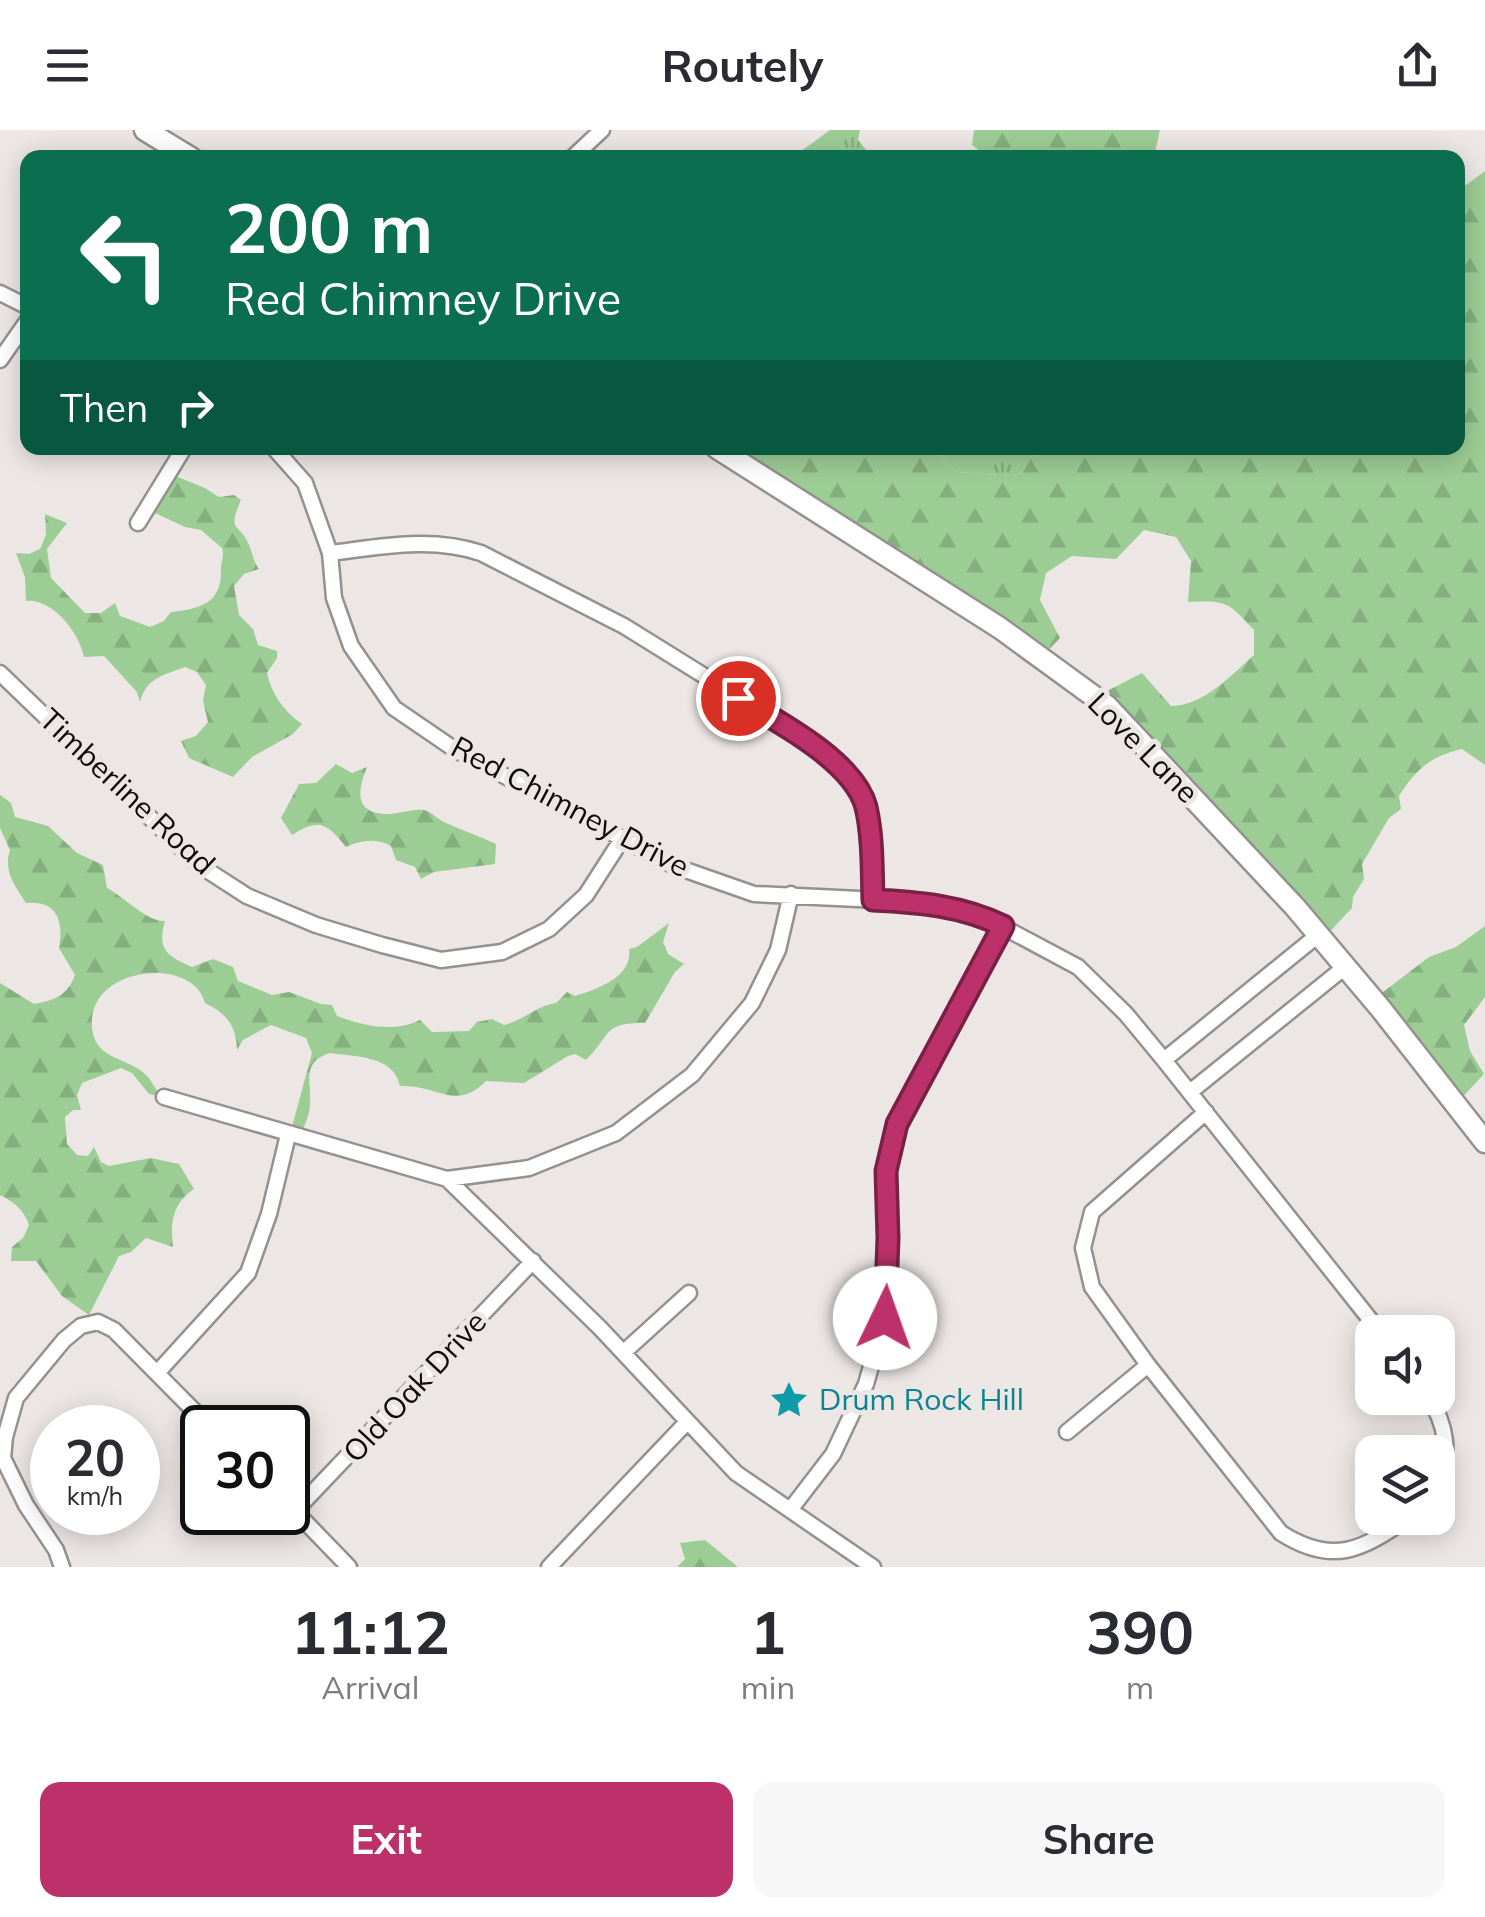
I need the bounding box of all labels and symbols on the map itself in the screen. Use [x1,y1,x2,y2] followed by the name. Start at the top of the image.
[696,656,781,741] pin
[1080,684,1207,811] street label: Love Lane
[32,700,223,882] street label: Timberline Road
[445,727,696,885] street label: Red Chimney Drive
[833,1266,937,1370] position arrow
[335,1303,494,1470] street label: Old Oak Drive
[768,1379,810,1421] place icon: Drum Rock Hill
[819,1380,1024,1418] place label: Drum Rock Hill
[180,1405,310,1535] speed limit sign: 30

